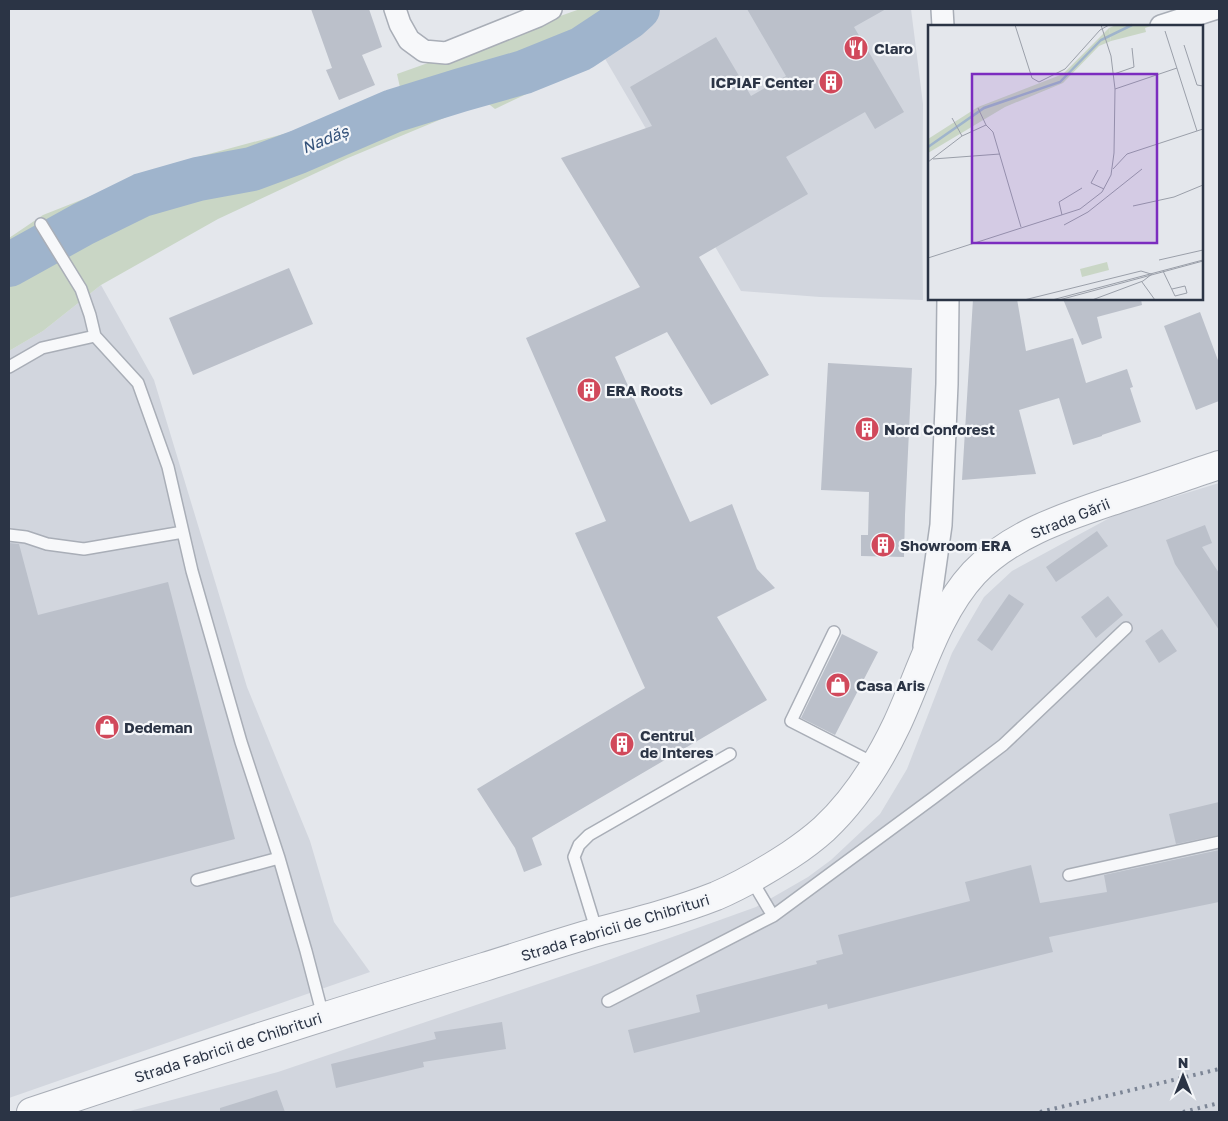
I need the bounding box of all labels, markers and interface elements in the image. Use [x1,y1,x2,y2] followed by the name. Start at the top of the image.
[928,25,1203,300] inset map
[843,35,869,61] restaurant icon: Claro
[874,39,913,57] place label: Claro
[818,69,844,95] building icon: ICPIAF Center
[711,73,814,91] place label: ICPIAF Center
[299,120,353,157] water label: Nadăș
[576,377,602,403] building icon: ERA Roots
[606,381,683,399] place label: ERA Roots
[854,416,880,442] building icon: Nord Conforest
[884,420,995,438] place label: Nord Conforest
[1028,494,1112,542] street label: Strada Gării
[870,532,896,558] building icon: Showroom ERA
[900,536,1012,554] place label: Showroom ERA
[825,672,851,698] shop icon: Casa Aris
[856,676,925,694] place label: Casa Aris
[94,714,120,740] shop icon: Dedeman
[124,718,193,736] place label: Dedeman
[640,726,714,761] place label: Centrul de Interes
[609,731,635,757] building icon: Centrul de Interes
[519,890,711,964] street label: Strada Fabricii de Chibrituri
[132,1008,324,1086] street label: Strada Fabricii de Chibrituri
[1158,1051,1208,1101] north arrow
[1178,1054,1188,1071] text: N

